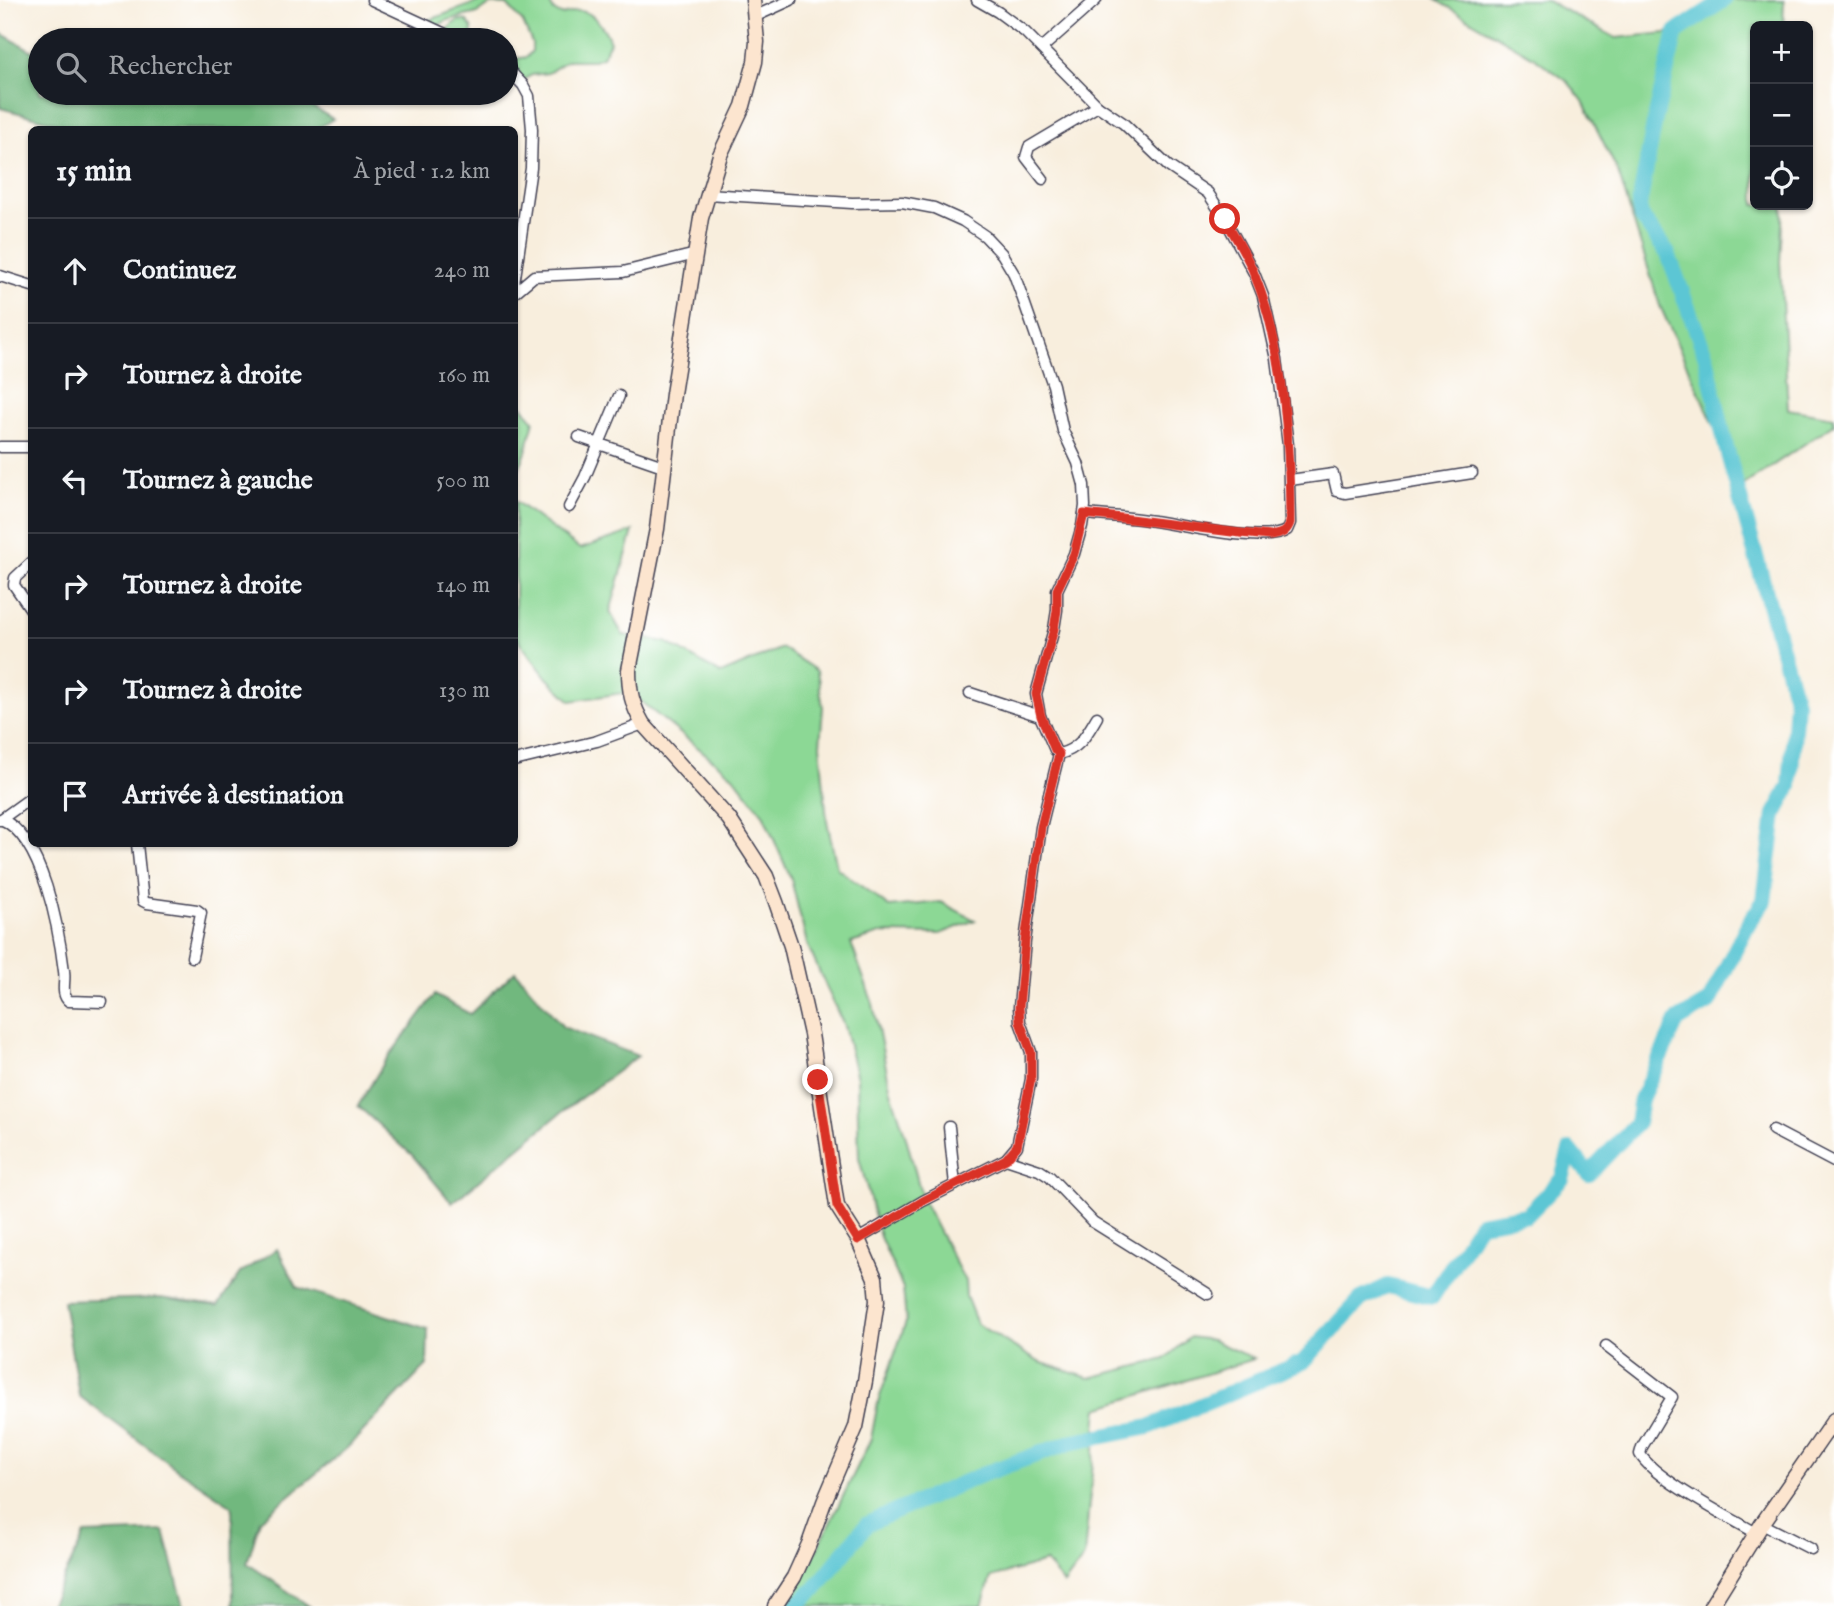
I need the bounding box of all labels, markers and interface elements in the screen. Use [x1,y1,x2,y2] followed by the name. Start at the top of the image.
[1750,21,1813,210] map controls
[1750,21,1813,84] button: +
[28,28,518,105] search box
[52,48,90,86] icon: search
[108,50,232,83] text: Rechercher
[1750,84,1813,147] button: −
[1750,147,1813,210] button: locate
[56,153,132,191] text: 15 min
[354,157,490,186] text: À pied · 1.2 km
[1209,203,1240,234] route start
[56,252,94,290] icon: ahead
[123,254,236,287] text: Continuez
[434,256,490,285] text: 240 m
[56,357,94,395] icon: right
[123,359,302,392] text: Tournez à droite
[438,361,490,390] text: 160 m
[56,462,94,500] icon: left
[123,464,313,497] text: Tournez à gauche
[436,466,490,495] text: 500 m
[56,567,94,605] icon: right
[123,569,302,602] text: Tournez à droite
[436,571,490,600] text: 140 m
[56,672,94,710] icon: right
[123,674,302,707] text: Tournez à droite
[439,676,490,705] text: 130 m
[56,777,94,815] icon: arrive
[123,779,344,812] text: Arrivée à destination
[802,1064,833,1095] route end

